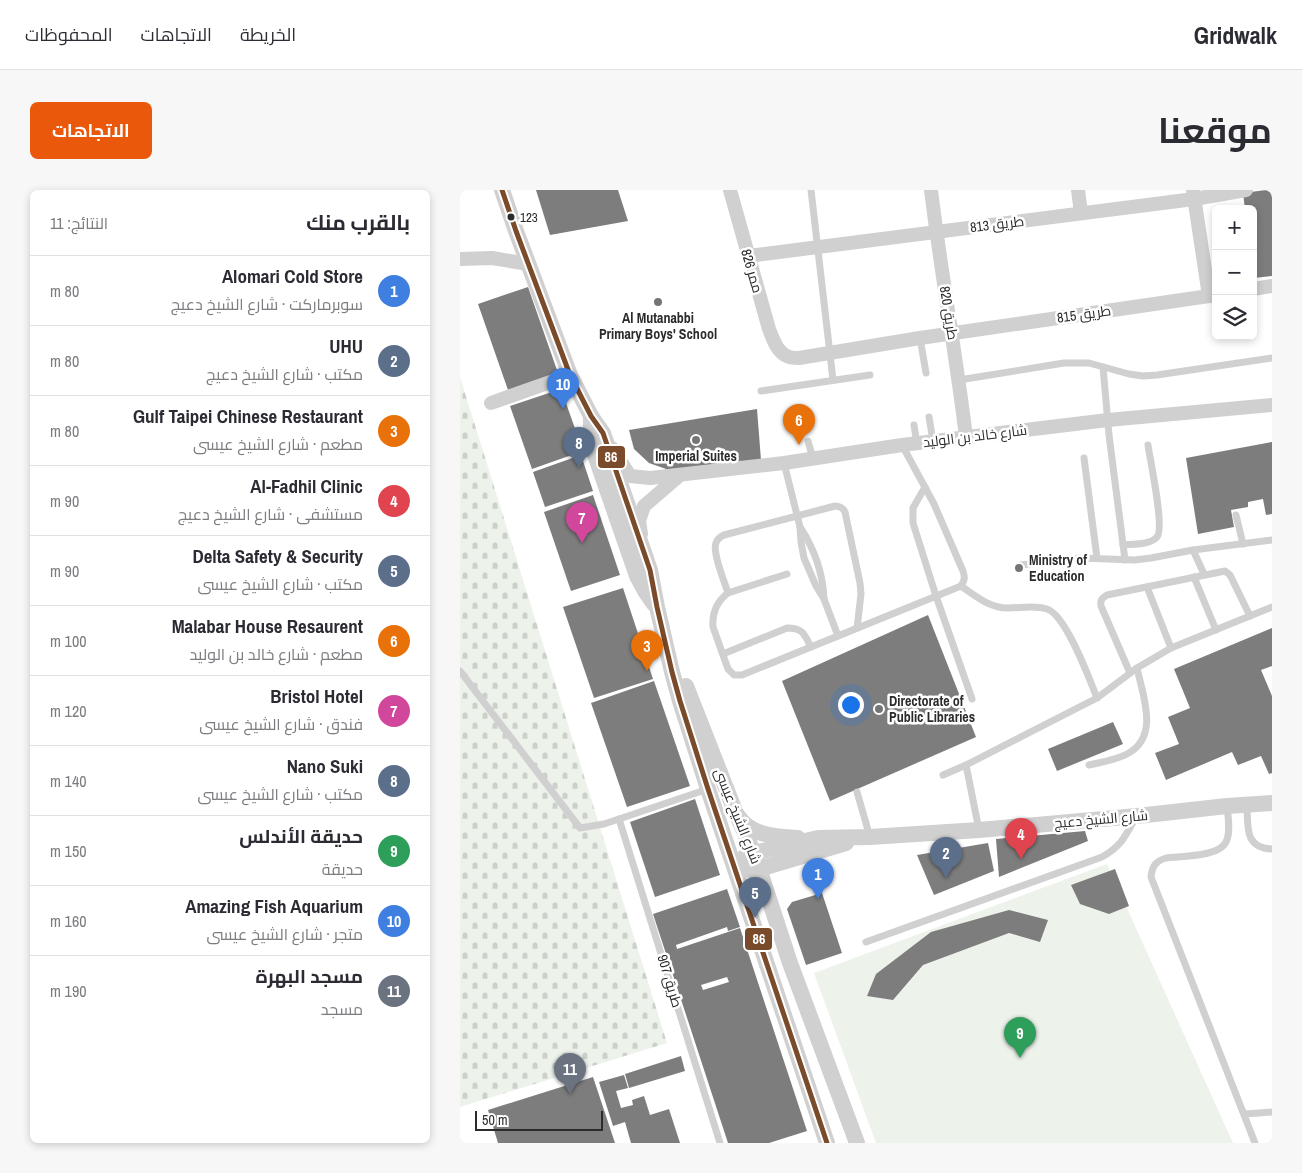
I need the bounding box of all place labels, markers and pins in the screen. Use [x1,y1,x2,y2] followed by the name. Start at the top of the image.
[520,209,538,226] place label: 123
[506,212,516,222] marker: 123
[652,296,664,308] marker: Al Mutanabbi Primary Boys' School
[599,309,717,343] place label: Al Mutanabbi Primary Boys' School
[547,368,579,409] pin: 10
[783,404,815,445] pin: 6
[563,427,595,468] pin: 8
[690,434,702,446] marker: Imperial Suites
[655,447,737,465] place label: Imperial Suites
[566,502,598,543] pin: 7
[1029,551,1087,585] place label: Ministry of Education
[1013,562,1025,574] marker: Ministry of Education
[631,630,663,671] pin: 3
[889,692,975,726] place label: Directorate of Public Libraries
[873,703,885,715] marker: Directorate of Public Libraries
[1005,818,1037,859] pin: 4
[930,837,962,878] pin: 2
[802,858,834,899] pin: 1
[739,877,771,918] pin: 5
[1004,1017,1036,1058] pin: 9
[554,1053,586,1094] pin: 11

